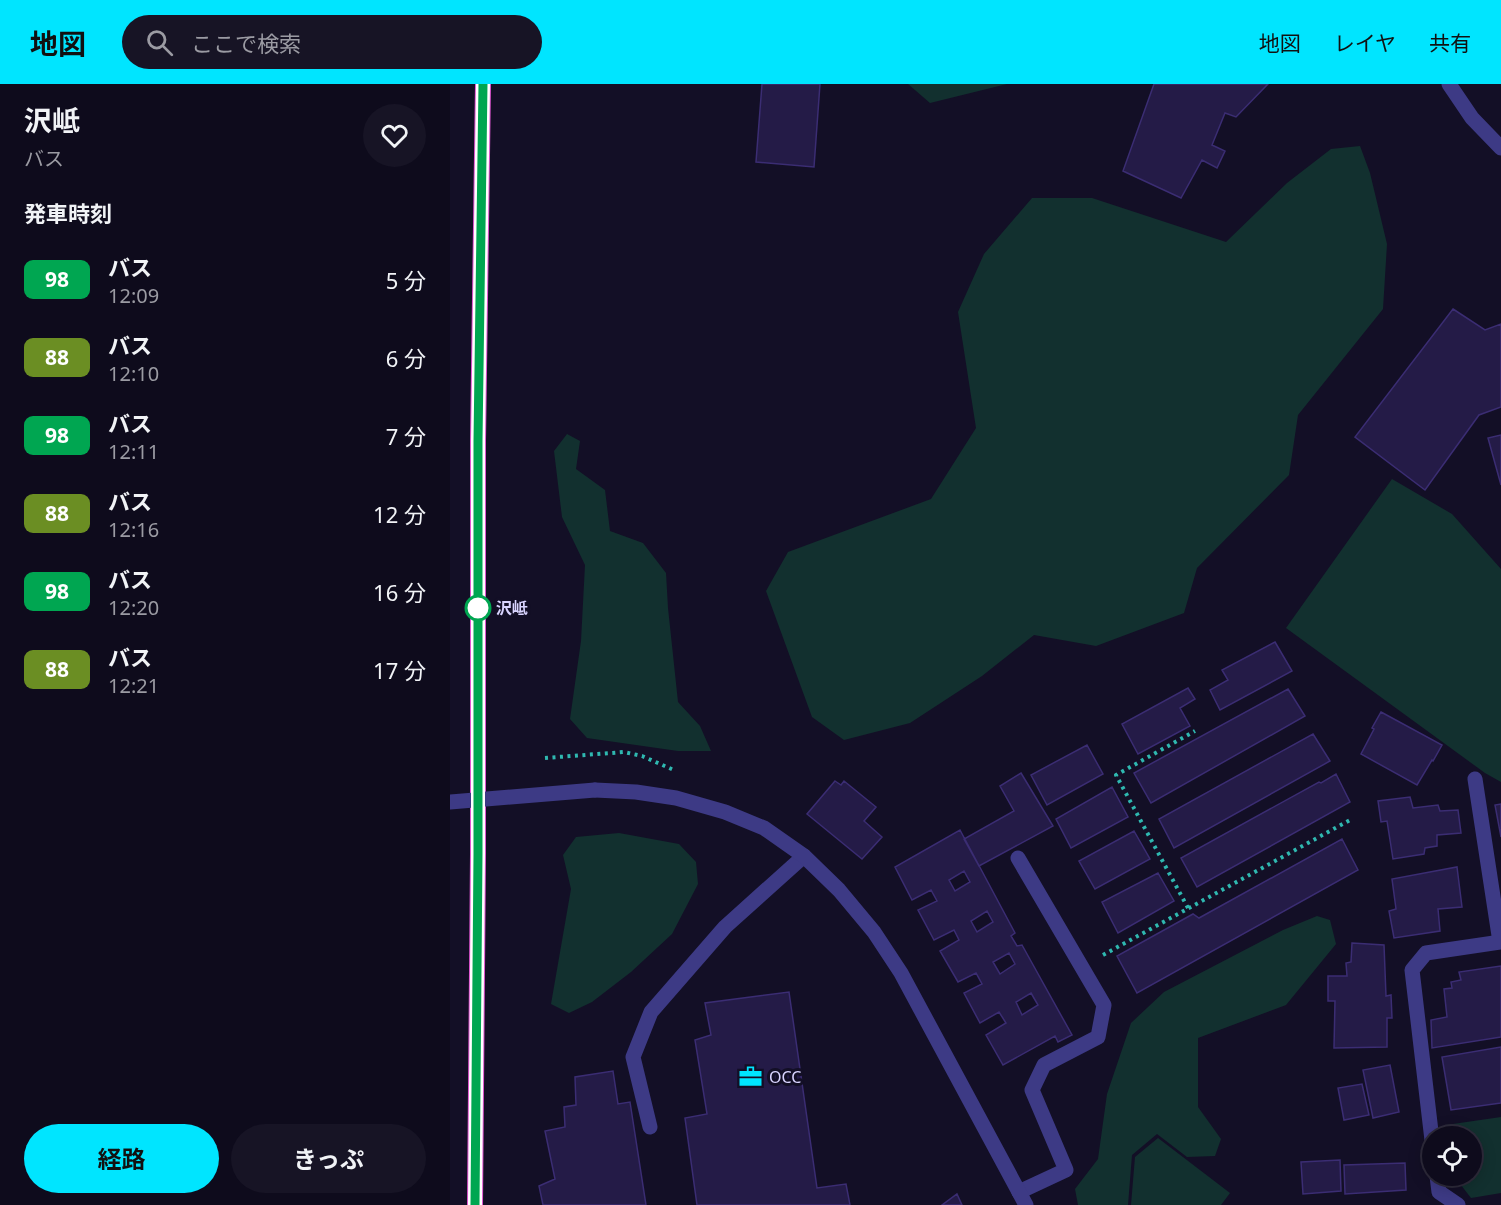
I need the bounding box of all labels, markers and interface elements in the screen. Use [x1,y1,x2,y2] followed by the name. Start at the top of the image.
[122,15,542,69] search box
[30,24,86,62] text: 地図
[143,26,176,59] icon: search
[191,28,301,58] text: ここで検索
[1259,29,1301,57] text: 地図
[1334,29,1396,57] text: レイヤ
[1429,29,1471,57] text: 共有
[24,101,80,139] text: 沢岻
[363,104,426,167] button: heart
[24,145,64,172] text: バス
[24,198,112,228] text: 発車時刻
[108,252,152,282] text: バス
[45,265,69,293] text: 98
[386,265,426,295] text: 5 分
[108,282,159,309] text: 12:09
[108,330,152,360] text: バス
[45,343,69,371] text: 88
[386,343,426,373] text: 6 分
[108,360,159,387] text: 12:10
[108,408,152,438] text: バス
[45,421,69,449] text: 98
[386,421,426,451] text: 7 分
[108,438,159,465] text: 12:11
[108,486,152,516] text: バス
[45,499,69,527] text: 88
[373,499,426,529] text: 12 分
[108,516,159,543] text: 12:16
[108,564,152,594] text: バス
[45,577,69,605] text: 98
[373,577,426,607] text: 16 分
[108,594,159,621] text: 12:20
[465,595,491,621] marker: 沢岻
[496,597,528,619] place label: 沢岻
[108,642,152,672] text: バス
[45,655,69,683] text: 88
[373,655,426,685] text: 17 分
[108,672,159,699] text: 12:21
[738,1064,764,1090] office icon: OCC
[769,1066,801,1088] place label: OCC
[24,1124,219,1193] button: 経路
[231,1124,426,1193] button: きっぷ
[1422,1126,1482,1186] map controls
[1422,1126,1482,1186] button: locate

